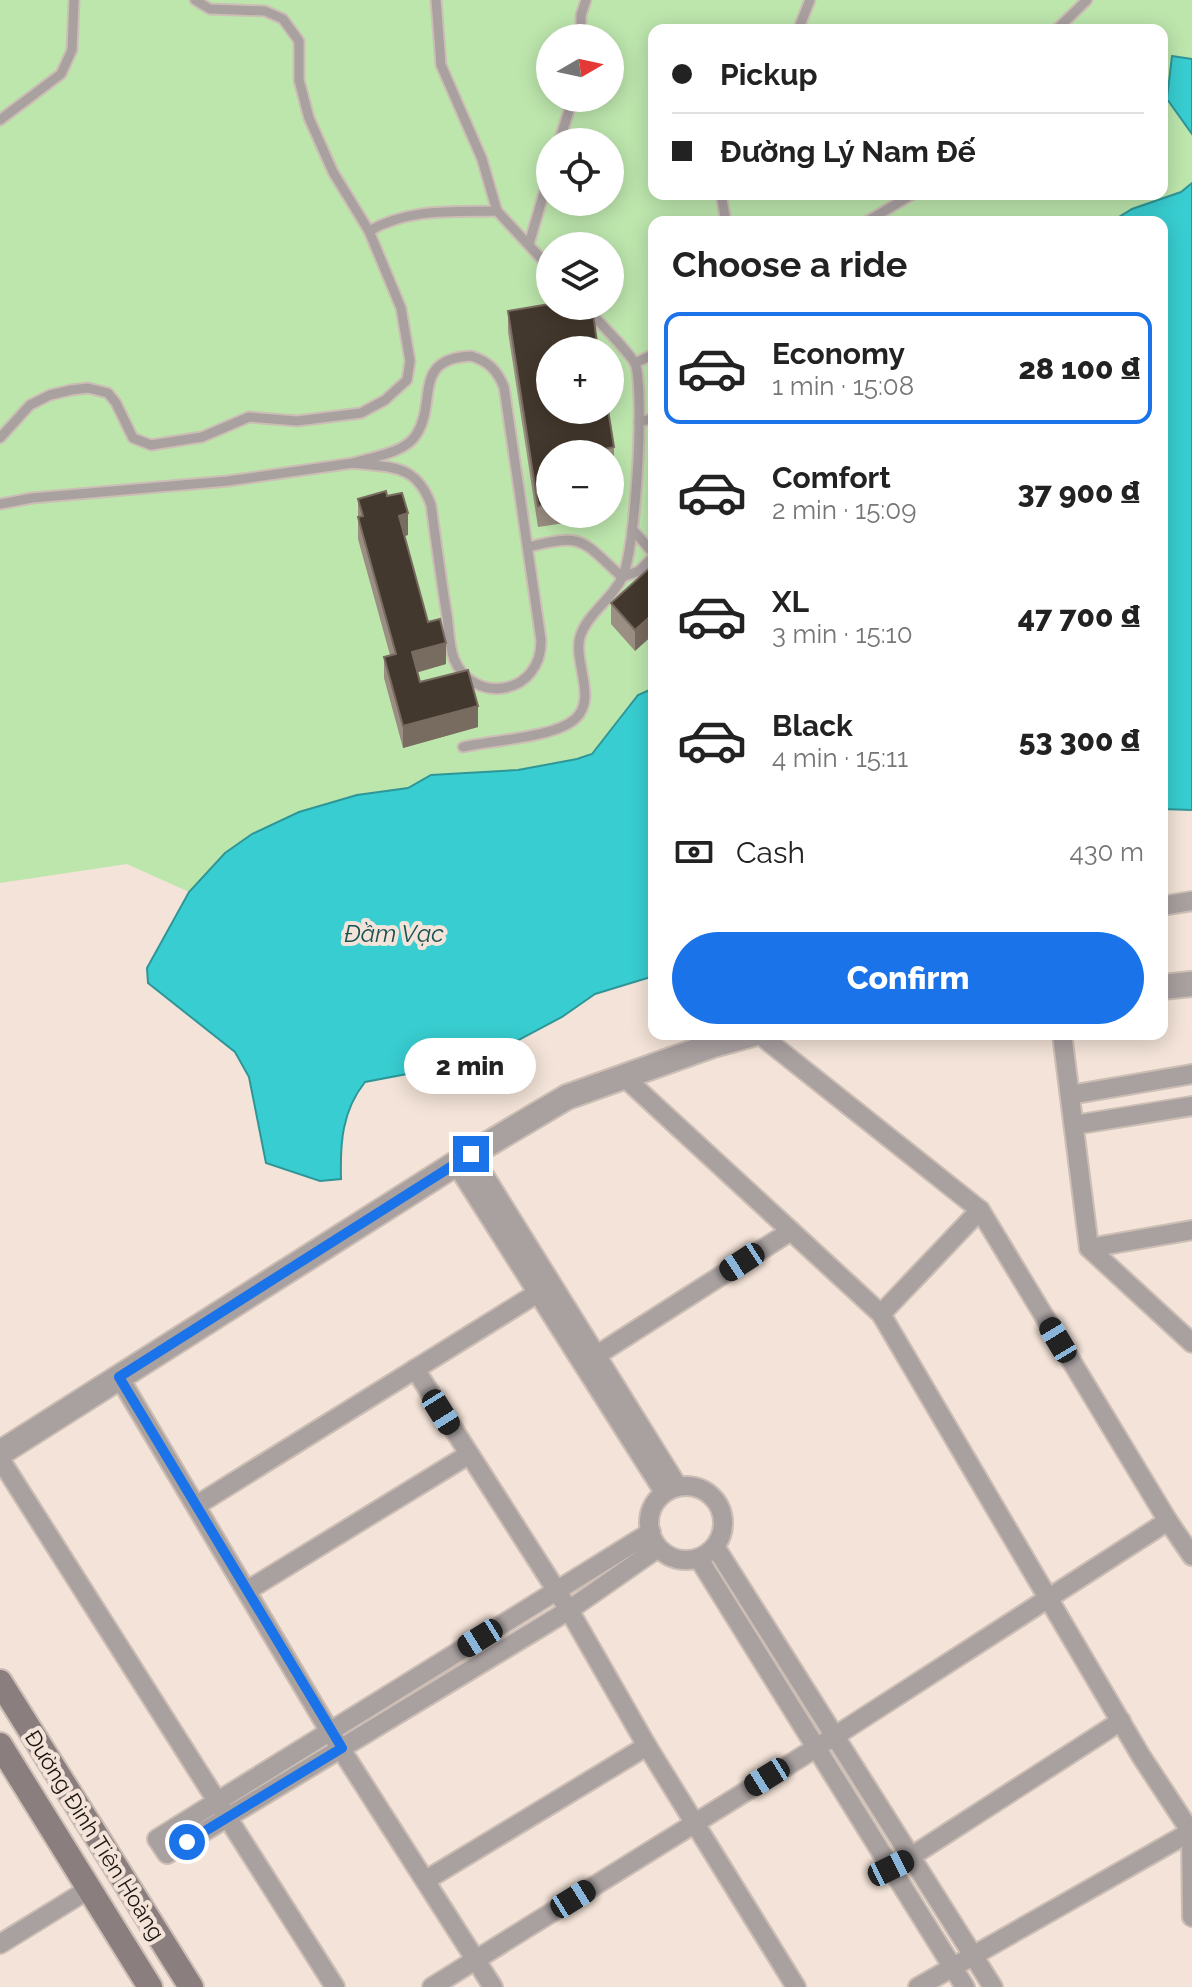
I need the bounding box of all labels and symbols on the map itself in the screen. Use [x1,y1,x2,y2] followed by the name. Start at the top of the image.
[536,24,624,112] north arrow
[344,919,444,948] water label: Đầm Vạc
[405,1038,537,1094] callout: 2 min
[453,1136,489,1172] route end
[715,1239,769,1285] car
[1035,1313,1081,1367] car
[418,1385,464,1439] car
[453,1615,507,1661] car
[20,1725,170,1945] street label: Đường Đinh Tiên Hoàng
[740,1754,794,1800] car
[169,1824,205,1860] route start
[864,1847,918,1889] car
[546,1876,600,1922] car

